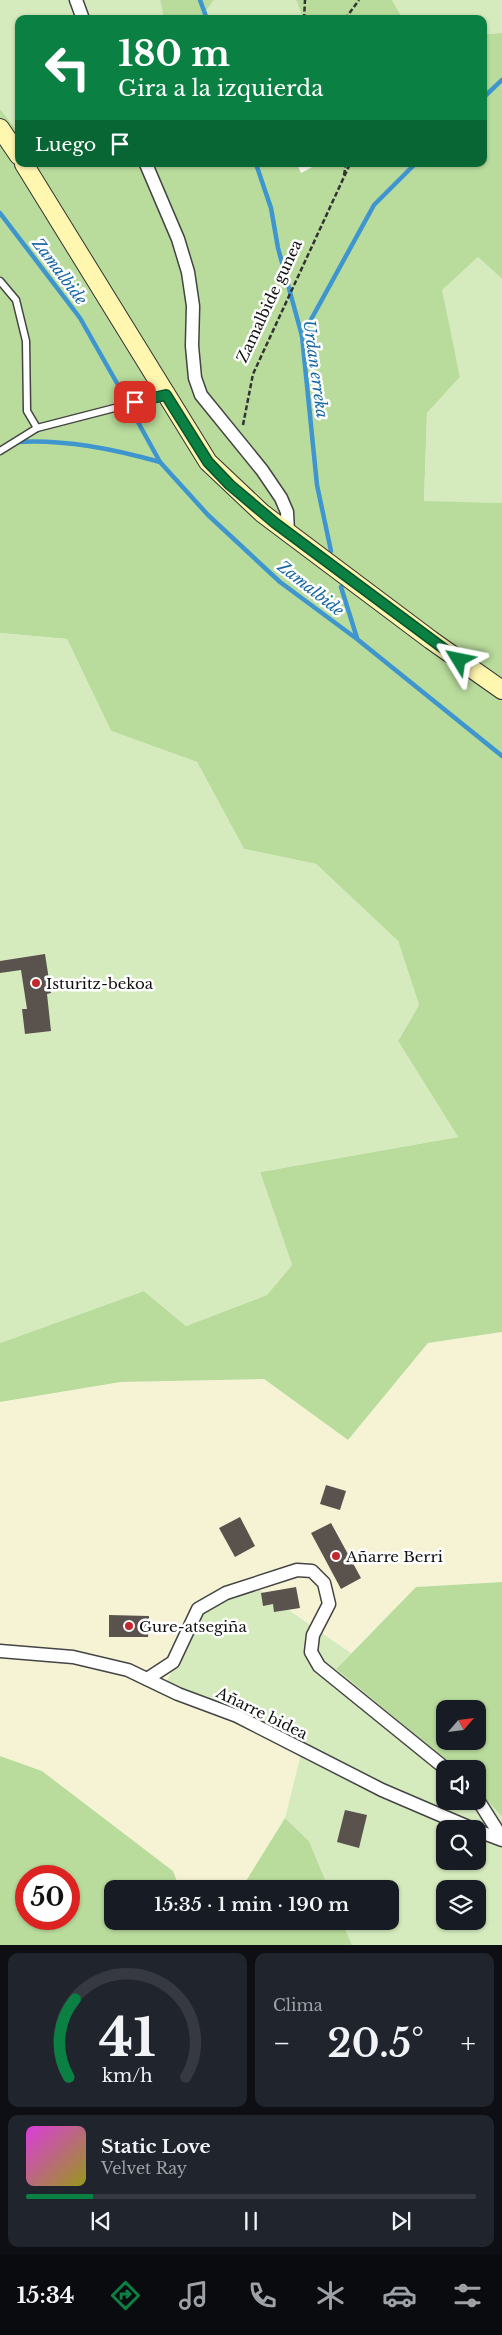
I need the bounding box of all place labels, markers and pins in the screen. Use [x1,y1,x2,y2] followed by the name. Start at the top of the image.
[114,381,156,423] pin
[46,974,154,993] place label: Isturitz-bekoa
[30,977,42,989] marker: Isturitz-bekoa
[345,1547,443,1566] place label: Añarre Berri
[330,1550,342,1562] marker: Añarre Berri
[139,1617,247,1636] place label: Gure-atsegiña
[123,1620,135,1632] marker: Gure-atsegiña

